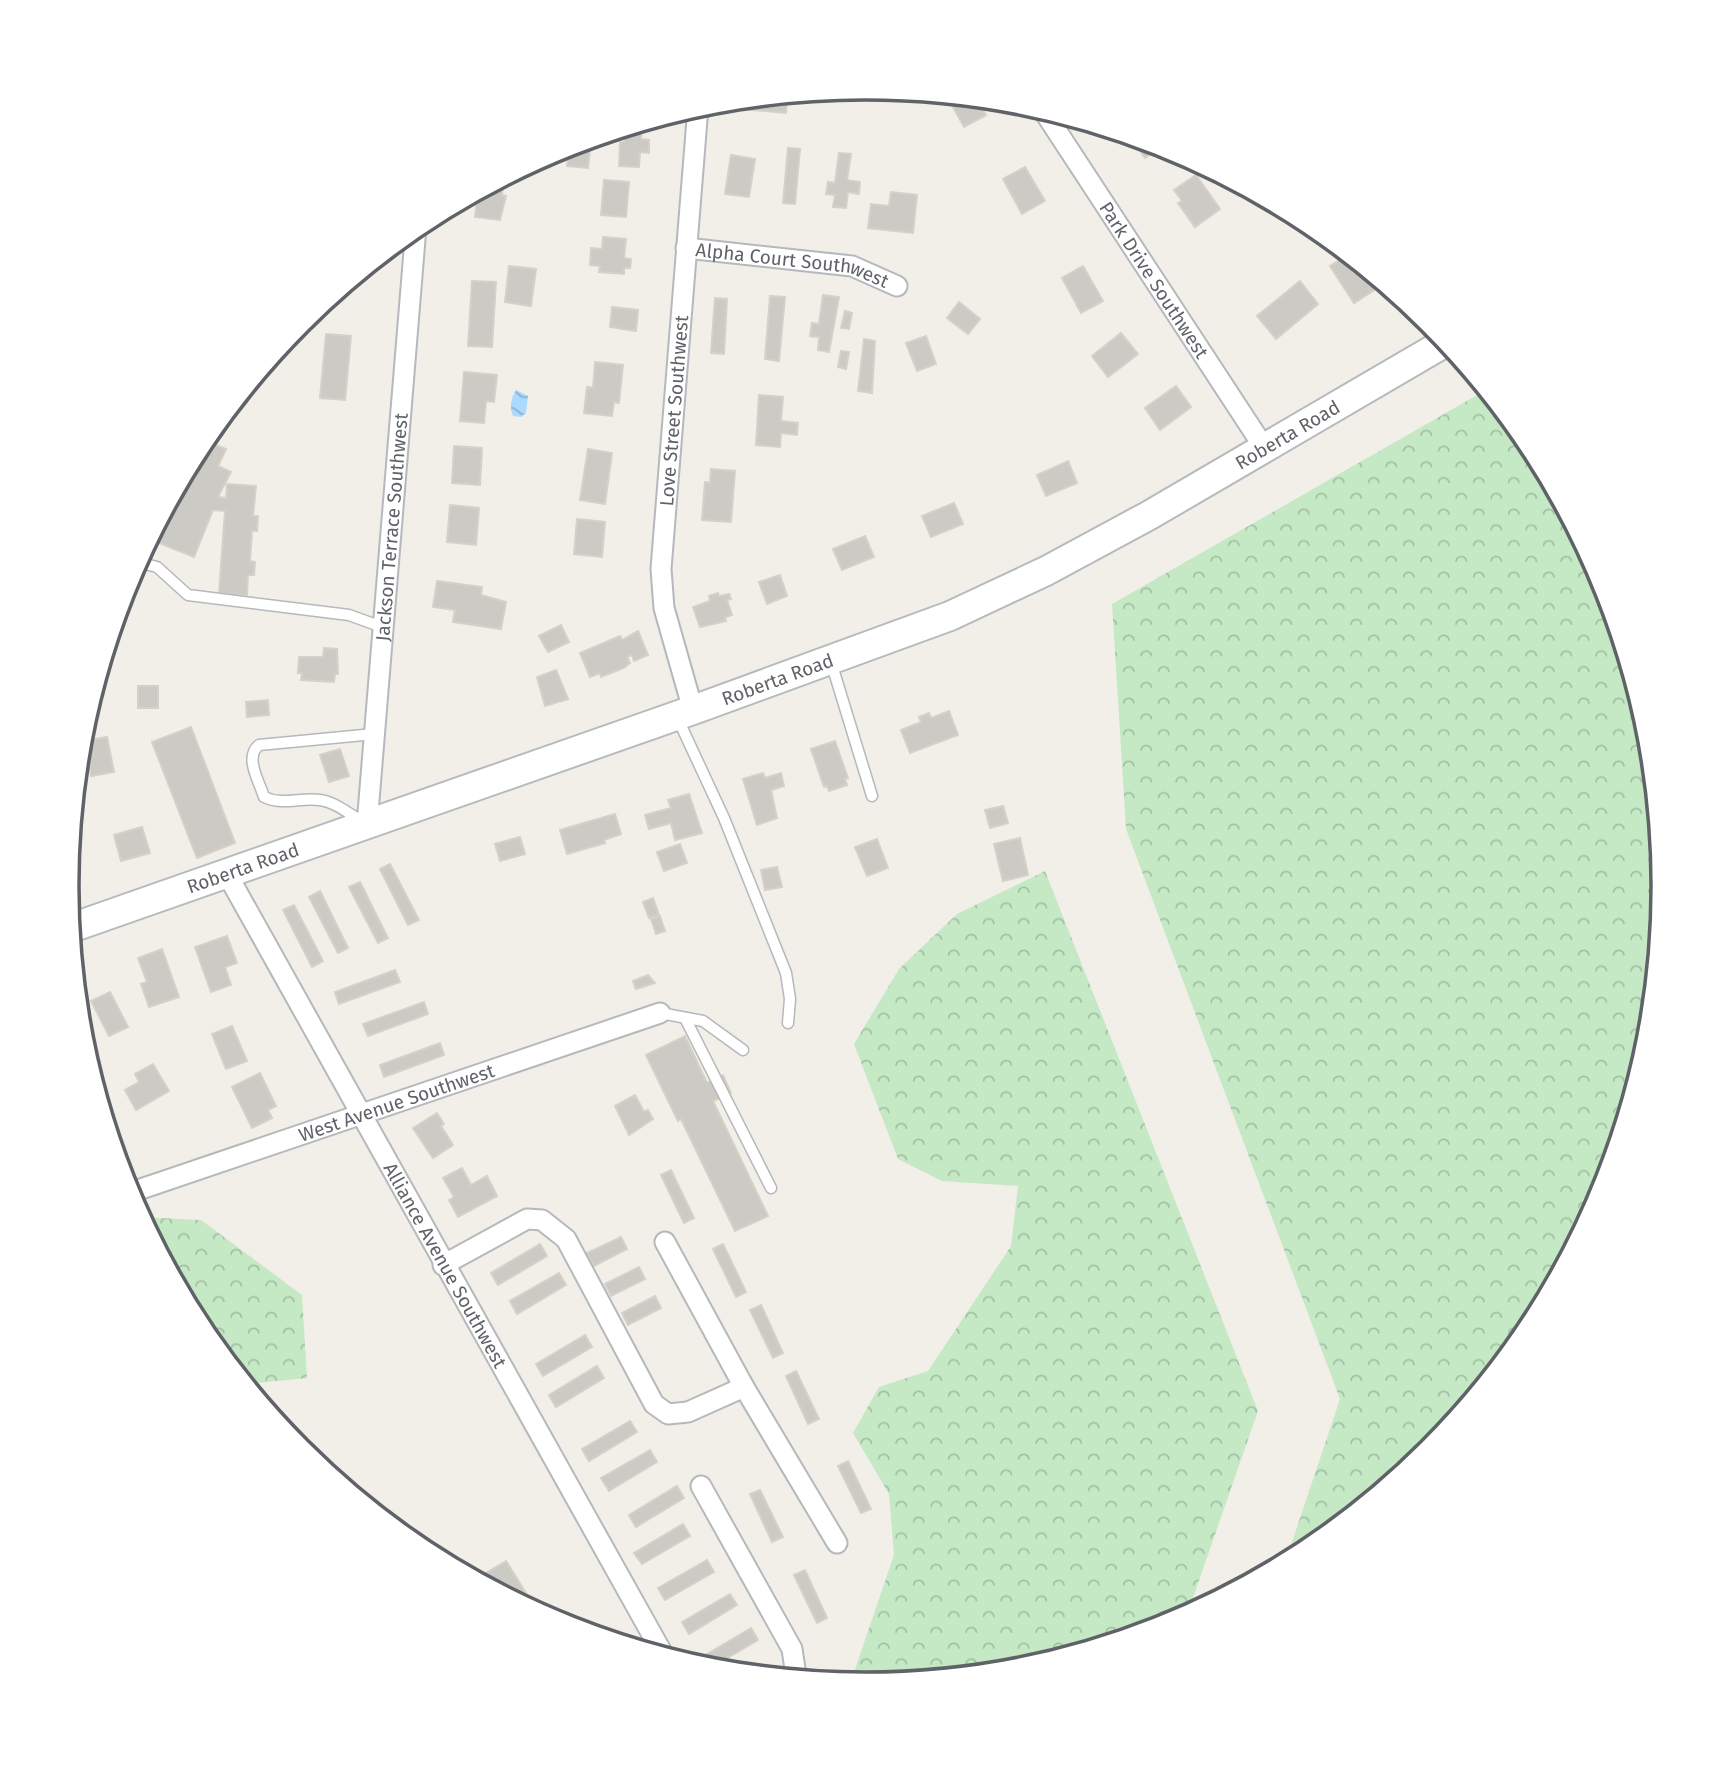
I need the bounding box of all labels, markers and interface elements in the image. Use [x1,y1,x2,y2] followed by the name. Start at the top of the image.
[1094,198,1213,363] street label: Park Drive Southwest
[695,238,892,293] street label: Alpha Court Southwest
[655,314,693,507] street label: Love Street Southwest
[1231,396,1344,475] street label: Roberta Road
[371,412,413,642] street label: Jackson Terrace Southwest
[719,649,837,711] street label: Roberta Road
[184,838,302,899] street label: Roberta Road
[296,1059,497,1147] street label: West Avenue Southwest
[379,1159,512,1372] street label: Alliance Avenue Southwest

